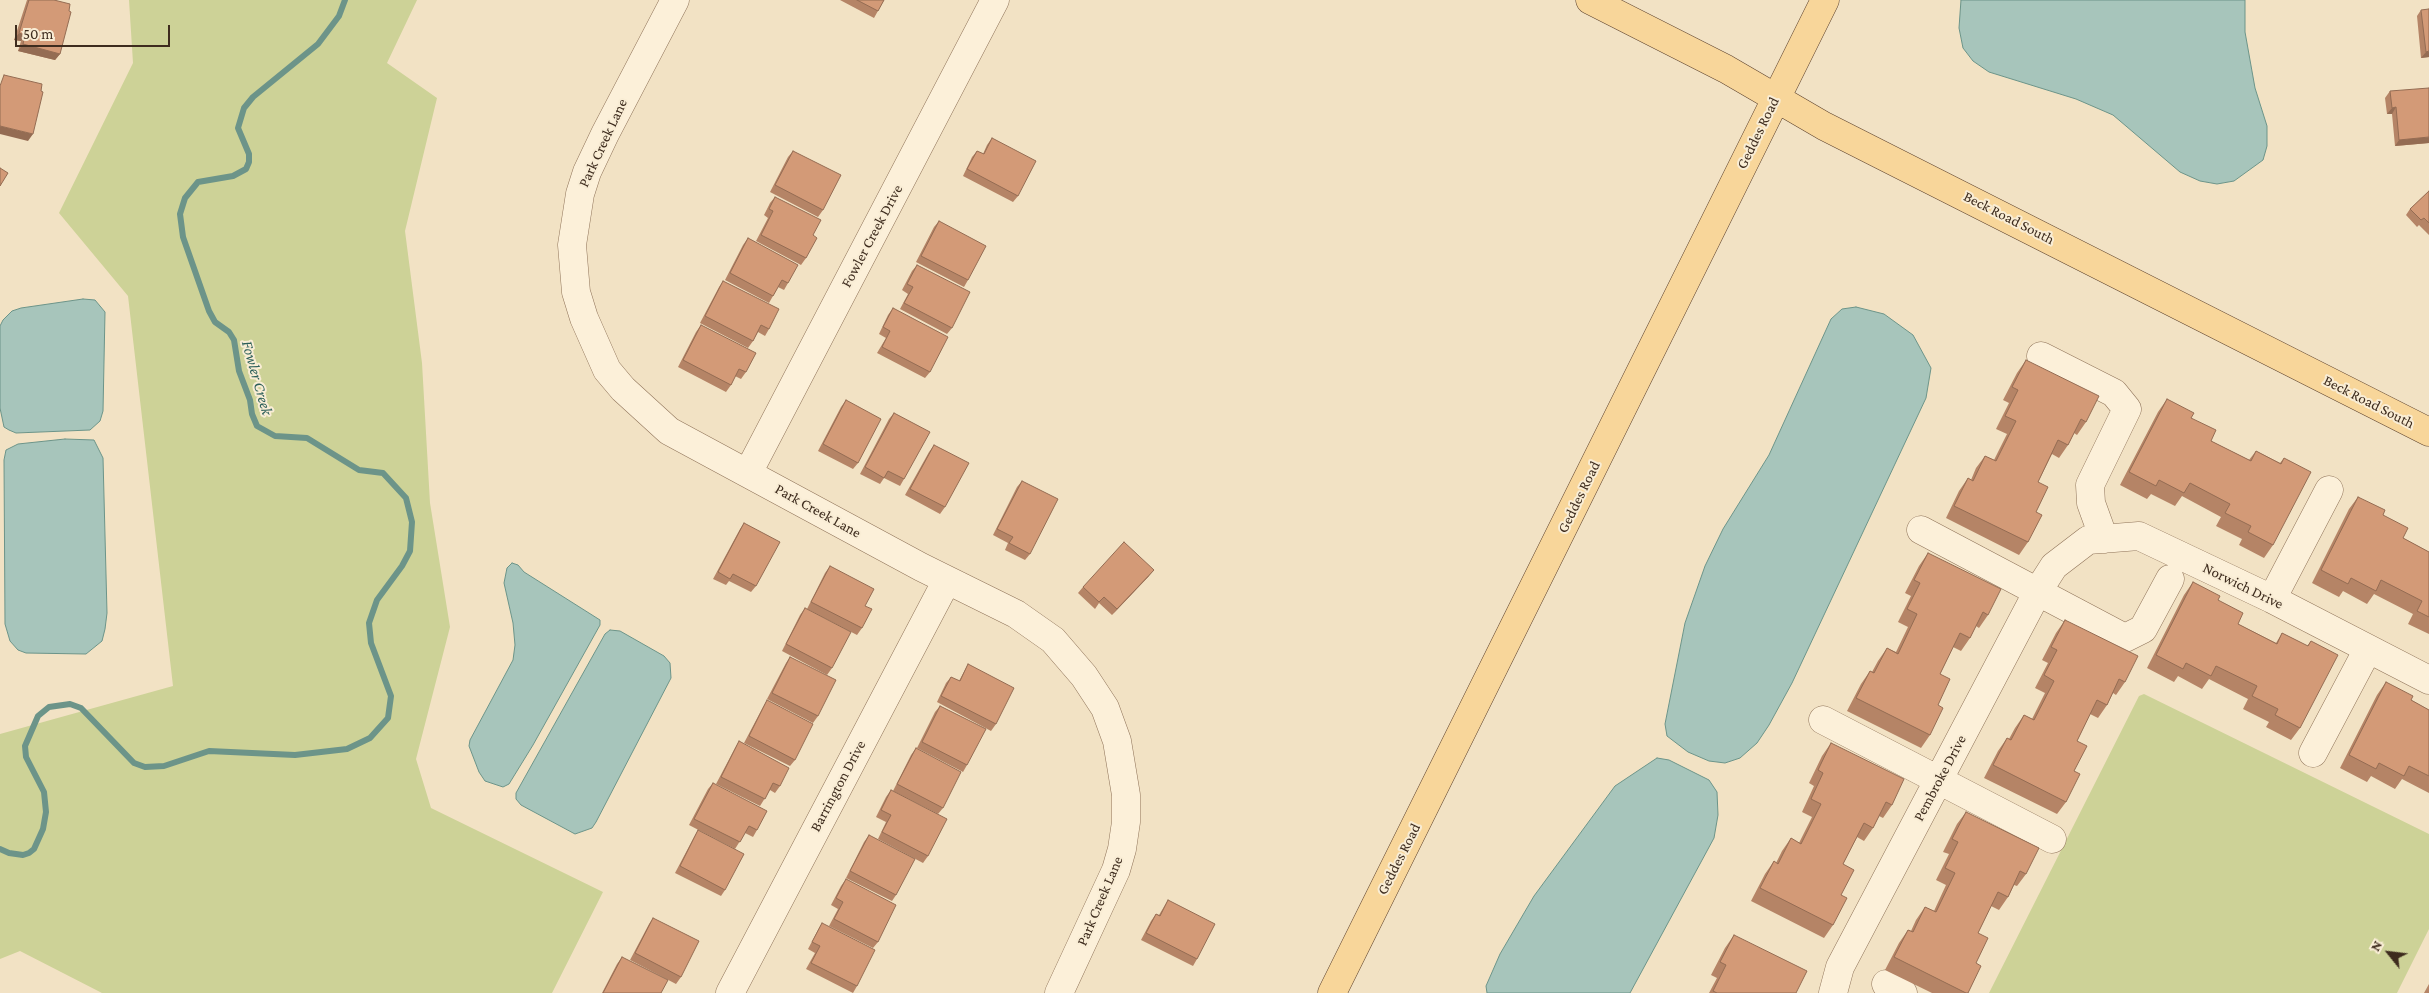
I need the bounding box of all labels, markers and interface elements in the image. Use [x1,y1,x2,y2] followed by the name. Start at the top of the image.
[18,15,172,47] scale bar
[23,26,53,42] text: 50 m
[1733,94,1783,172] street label: Geddes Road
[575,96,631,190] street label: Park Creek Lane
[837,182,907,290] street label: Fowler Creek Drive
[1961,187,2057,249] street label: Beck Road South
[237,338,277,418] water label: Fowler Creek
[2321,371,2417,433] street label: Beck Road South
[1554,458,1604,536] street label: Geddes Road
[772,480,864,542] street label: Park Creek Lane
[2200,559,2286,613] street label: Norwich Drive
[1910,732,1970,824] street label: Pembroke Drive
[806,737,870,835] street label: Barrington Drive
[1373,820,1425,898] street label: Geddes Road
[1073,854,1127,948] street label: Park Creek Lane
[2364,928,2414,978] north arrow
[2367,938,2385,954] text: N

